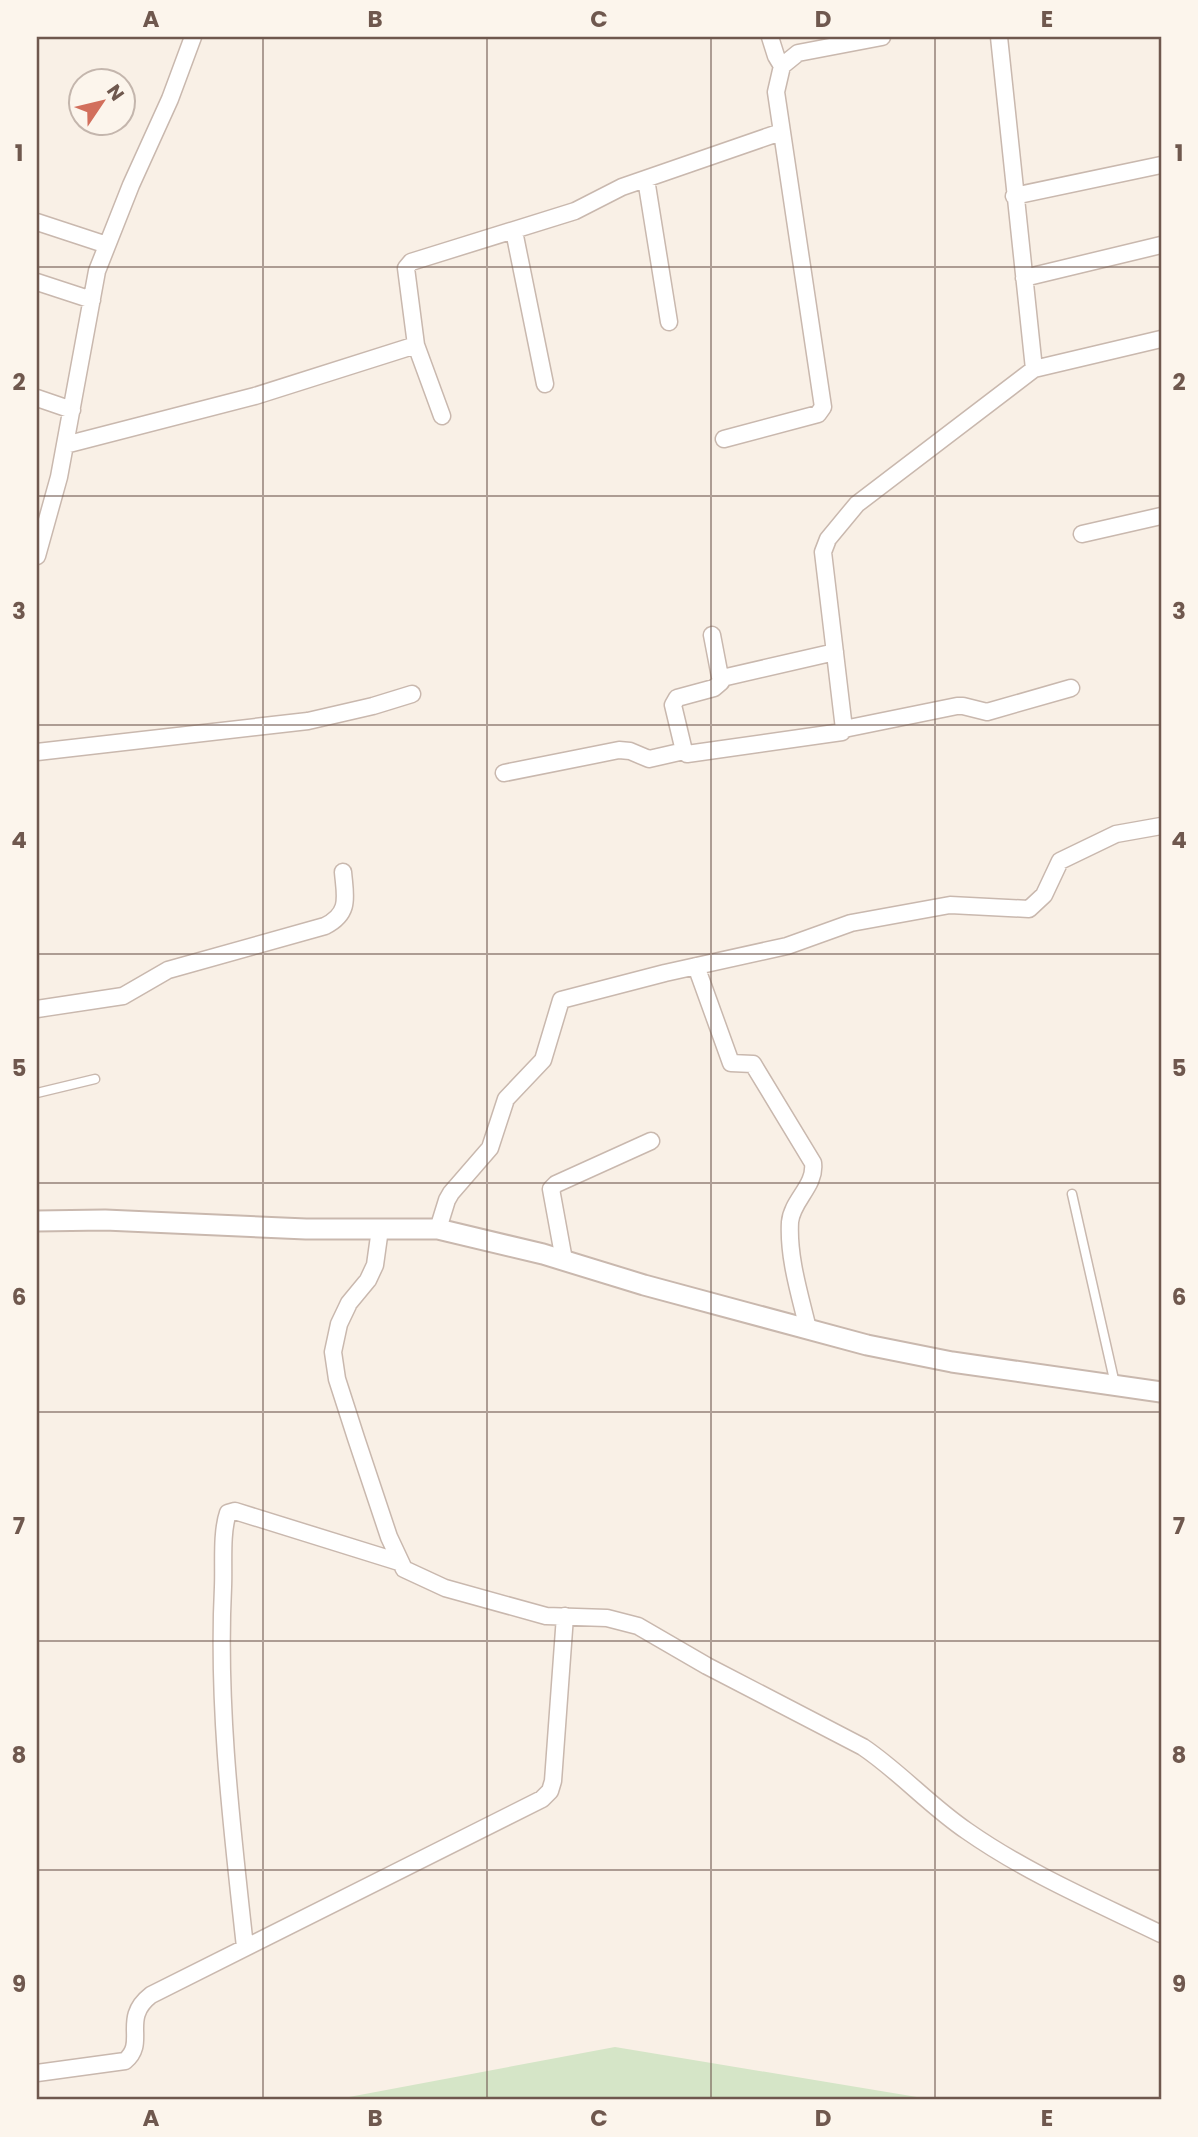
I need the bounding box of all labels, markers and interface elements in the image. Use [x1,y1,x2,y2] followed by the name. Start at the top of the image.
[143,3,160,35] text: A
[367,3,383,35] text: B
[590,3,608,35] text: C
[815,3,831,35] text: D
[1041,3,1053,35] text: E
[66,66,136,136] north arrow
[100,79,131,106] text: N
[15,137,23,169] text: 1
[1175,137,1183,169] text: 1
[12,366,26,398] text: 2
[1172,366,1186,398] text: 2
[12,595,26,627] text: 3
[1172,595,1186,627] text: 3
[11,824,27,856] text: 4
[1171,824,1187,856] text: 4
[12,1052,26,1084] text: 5
[1172,1052,1186,1084] text: 5
[12,1281,26,1313] text: 6
[1172,1281,1186,1313] text: 6
[13,1510,25,1542] text: 7
[1173,1510,1185,1542] text: 7
[12,1739,26,1771] text: 8
[1172,1739,1186,1771] text: 8
[12,1968,26,2000] text: 9
[1172,1968,1186,2000] text: 9
[143,2102,160,2134] text: A
[367,2102,383,2134] text: B
[590,2102,608,2134] text: C
[815,2102,831,2134] text: D
[1041,2102,1053,2134] text: E

